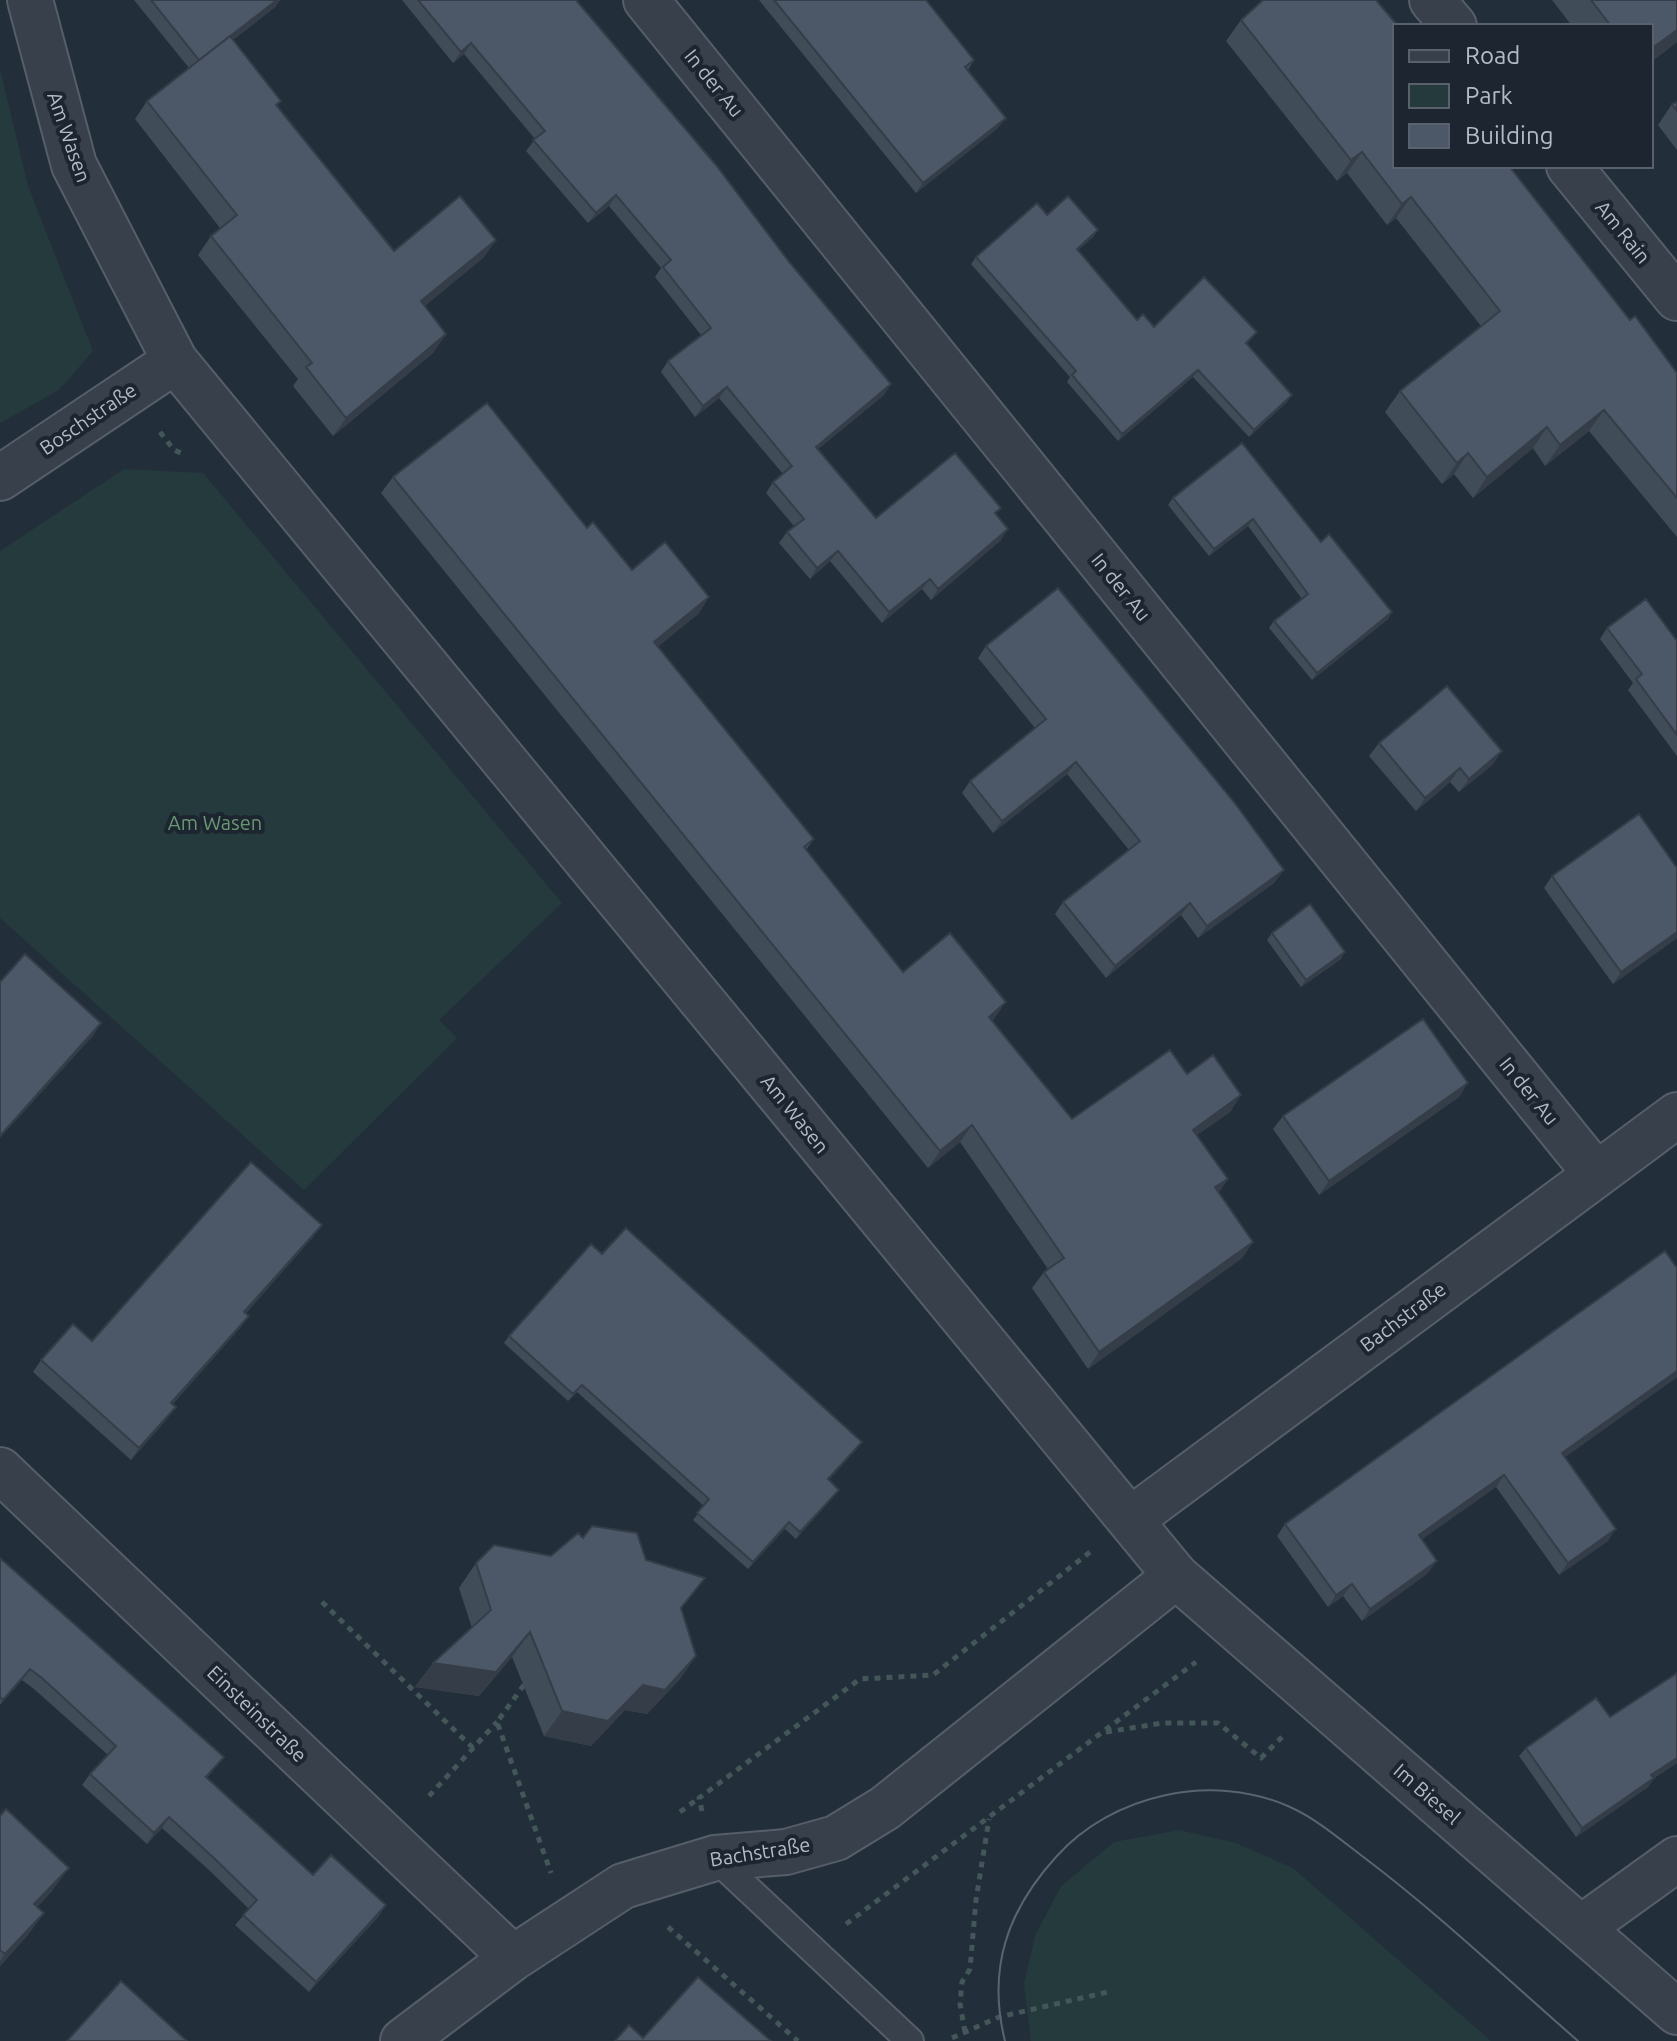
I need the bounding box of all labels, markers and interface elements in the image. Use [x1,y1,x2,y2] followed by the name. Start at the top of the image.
[1393,24,1653,168] legend
[1465,42,1520,69] text: Road
[680,44,749,121] street label: In der Au
[1465,82,1513,109] text: Park
[43,88,96,185] street label: Am Wasen
[1465,122,1553,149] text: Building
[1591,196,1656,268] street label: Am Rain
[35,378,140,459] street label: Boschstraße
[1087,548,1156,625] street label: In der Au
[168,811,262,834] park label: Am Wasen
[1495,1052,1564,1129] street label: In der Au
[757,1070,834,1158] street label: Am Wasen
[1355,1277,1450,1356] street label: Bachstraße
[203,1661,312,1767] street label: Einsteinstraße
[1389,1759,1465,1829] street label: Im Biesel
[708,1832,812,1871] street label: Bachstraße

